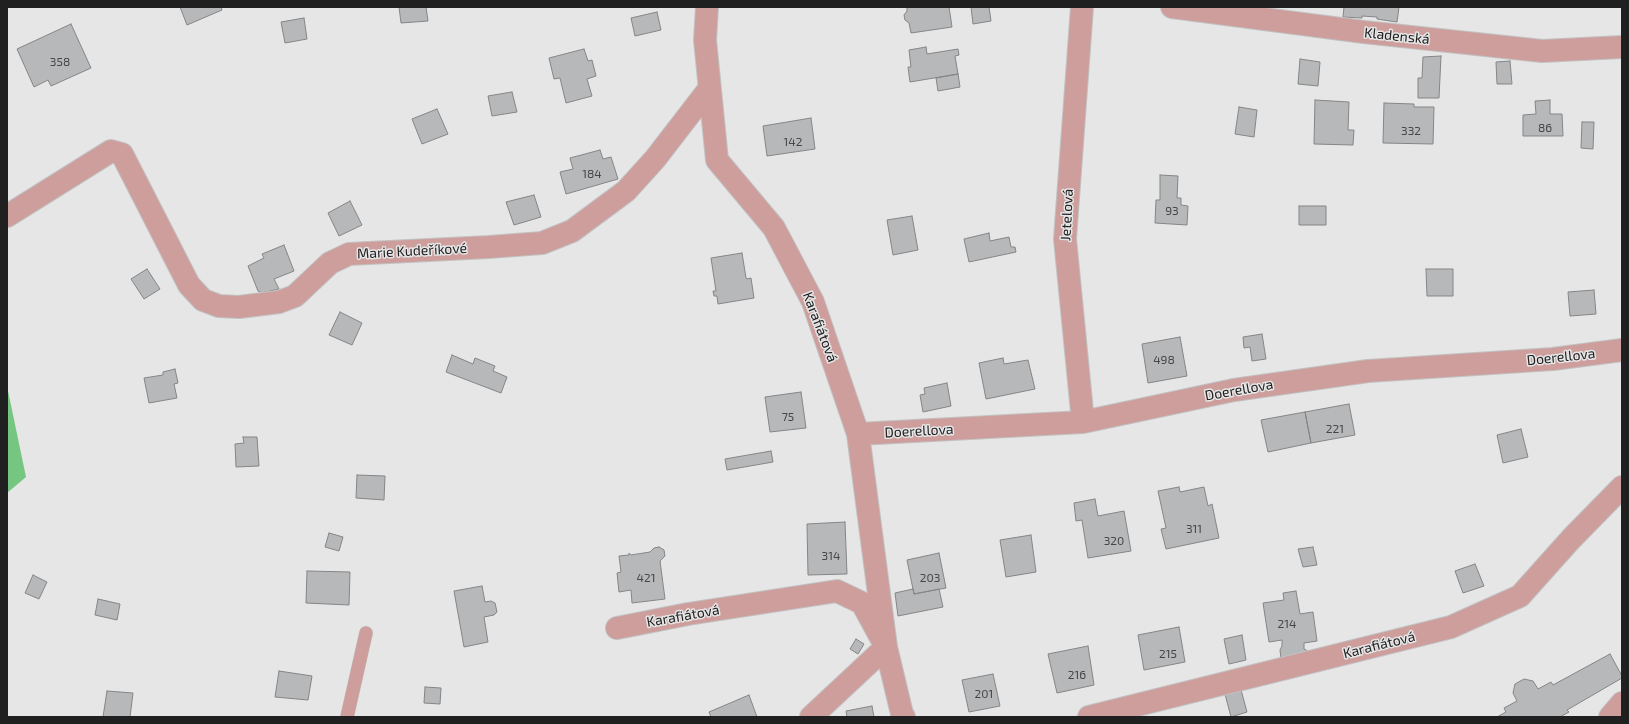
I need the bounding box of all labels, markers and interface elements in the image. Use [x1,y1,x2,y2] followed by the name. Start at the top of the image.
[1363,24,1431,48] street label: Kladenská
[50,55,70,69] house number: 358
[1538,121,1552,135] house number: 86
[1401,124,1421,138] house number: 332
[784,135,802,149] house number: 142
[582,167,602,181] house number: 184
[1057,189,1077,241] street label: Jetelová
[1165,204,1179,218] house number: 93
[357,240,467,262] street label: Marie Kudeříkové
[799,290,841,364] street label: Karafiátová
[1526,345,1596,369] street label: Doerellova
[1153,353,1175,367] house number: 498
[1204,376,1274,404] street label: Doerellova
[782,410,794,424] house number: 75
[884,421,954,441] street label: Doerellova
[1326,422,1344,436] house number: 221
[1186,522,1202,536] house number: 311
[1104,534,1124,548] house number: 320
[822,549,840,563] house number: 314
[637,571,655,585] house number: 421
[920,571,940,585] house number: 203
[645,601,721,631] street label: Karafiátová
[1278,617,1296,631] house number: 214
[1341,628,1417,662] street label: Karafiátová
[1159,647,1177,661] house number: 215
[1068,668,1086,682] house number: 216
[975,687,993,701] house number: 201

